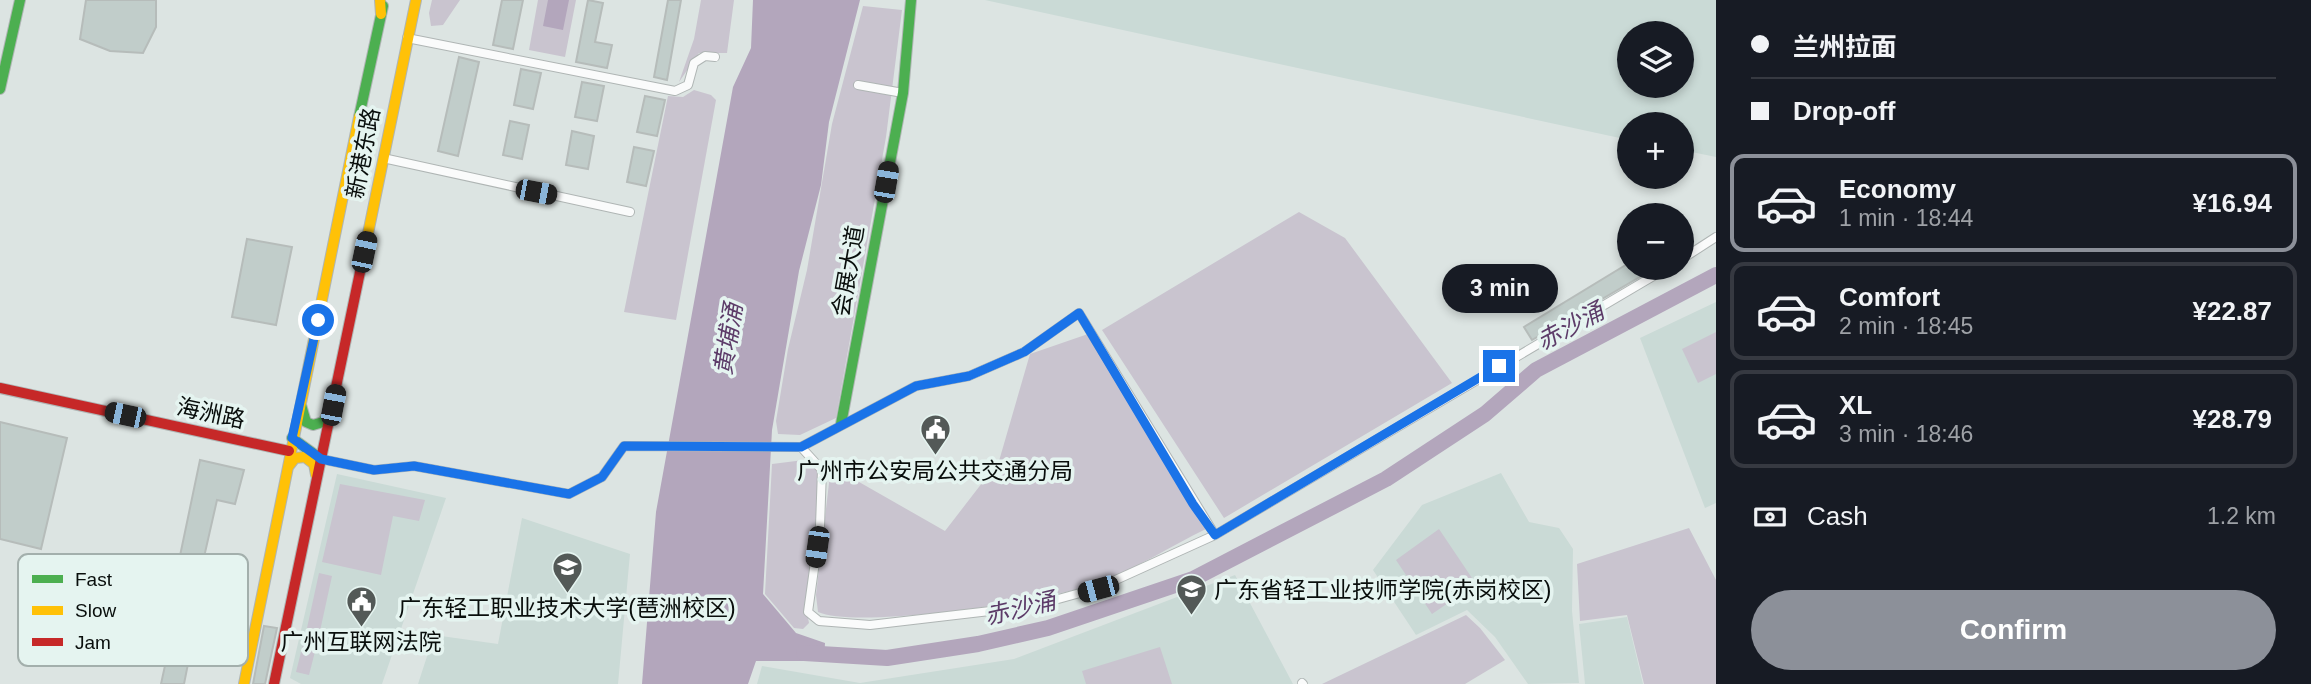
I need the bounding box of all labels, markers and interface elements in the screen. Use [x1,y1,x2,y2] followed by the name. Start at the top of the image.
[1617,21,1694,280] map controls
[1617,21,1694,98] button: layers
[1793,32,1897,62] text: 兰州拉面
[1793,96,1896,126] text: Drop-off
[341,105,385,201] street label: 新港东路
[1617,112,1694,189] button: +
[873,159,900,205] car
[1755,172,1818,235] icon: car
[1839,174,1956,204] text: Economy
[514,178,559,206] car
[2192,188,2272,218] text: ¥16.94
[1617,203,1694,280] button: −
[1839,205,1973,231] text: 1 min · 18:44
[827,223,869,319] street label: 会展大道
[350,229,379,275] car
[1441,264,1557,314] callout: 3 min
[1470,275,1530,301] text: 3 min
[1755,280,1818,343] icon: car
[1839,282,1940,312] text: Comfort
[1532,296,1611,355] water label: 赤沙涌
[2192,296,2272,326] text: ¥22.87
[709,298,747,377] water label: 黄埔涌
[302,304,334,336] route start
[1839,313,1973,339] text: 2 min · 18:45
[1483,350,1515,382] route end
[319,382,348,428] car
[1755,388,1818,451] icon: car
[1839,390,1872,420] text: XL
[175,393,247,433] street label: 海洲路
[103,400,148,430] car
[2192,404,2272,434] text: ¥28.79
[918,413,952,457] public building icon: 广州市公安局公共交通分局
[1839,421,1973,447] text: 3 min · 18:46
[797,458,1073,484] place label: 广州市公安局公共交通分局
[1751,498,1789,536] icon: cash
[1807,501,1868,531] text: Cash
[2207,503,2276,529] text: 1.2 km
[804,525,831,569] car
[550,550,584,594] school or university icon: 广东轻工职业技术大学(琶洲校区)
[18,554,248,666] legend
[75,569,113,590] text: Fast
[1075,573,1122,605] car
[1174,573,1208,617] school or university icon: 广东省轻工业技师学院(赤岗校区)
[1214,577,1551,603] place label: 广东省轻工业技师学院(赤岗校区)
[344,584,378,628] public building icon: 广州互联网法院
[982,586,1061,629] water label: 赤沙涌
[1751,590,2276,670] button: Confirm
[398,595,736,621] place label: 广东轻工职业技术大学(琶洲校区)
[75,600,116,621] text: Slow
[281,629,442,655] place label: 广州互联网法院
[75,632,111,653] text: Jam

